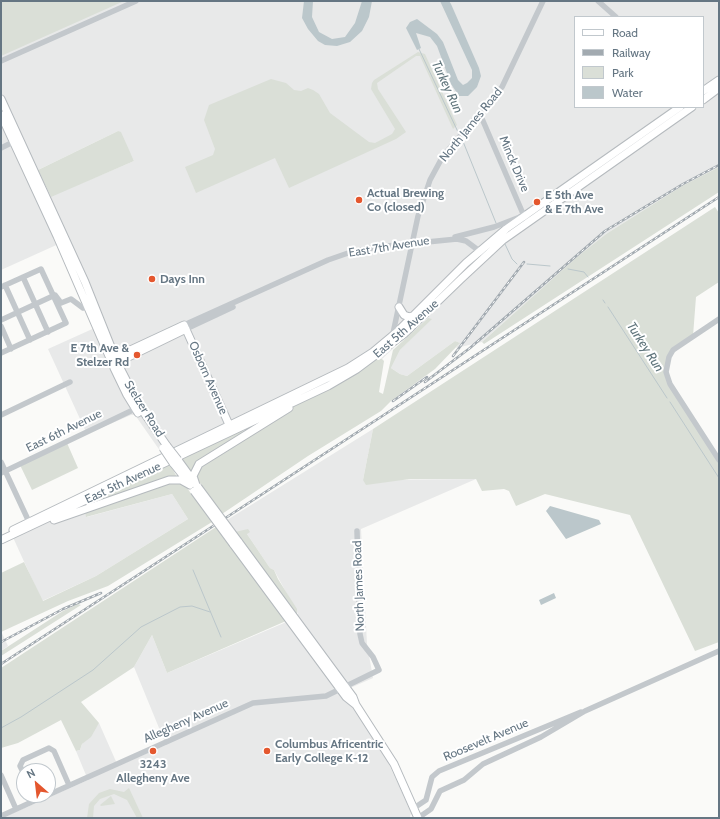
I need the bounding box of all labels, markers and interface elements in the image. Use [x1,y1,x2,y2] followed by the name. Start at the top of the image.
[574,16,704,108] legend
[612,25,638,40] text: Road
[612,45,650,60] text: Railway
[428,58,466,116] water label: Turkey Run
[612,65,634,80] text: Park
[437,85,505,165] street label: North James Road
[612,85,642,100] text: Water
[496,134,532,194] street label: Minck Drive
[367,186,444,214] place label: Actual Brewing Co (closed)
[545,188,603,216] place label: E 5th Ave & E 7th Ave
[354,195,364,205] marker: Actual Brewing Co (closed)
[532,197,542,207] marker: E 5th Ave & E 7th Ave
[348,234,430,260] street label: East 7th Avenue
[160,272,205,286] place label: Days Inn
[147,274,157,284] marker: Days Inn
[370,297,442,361] street label: East 5th Avenue
[623,319,667,375] water label: Turkey Run
[185,339,231,417] street label: Osborn Avenue
[71,341,129,369] place label: E 7th Ave & Stelzer Rd
[132,350,142,360] marker: E 7th Ave & Stelzer Rd
[121,378,167,440] street label: Stelzer Road
[24,407,104,455] street label: East 6th Avenue
[83,459,163,507] street label: East 5th Avenue
[350,540,368,632] street label: North James Road
[141,696,231,746] street label: Allegheny Avenue
[441,716,531,764] street label: Roosevelt Avenue
[275,737,383,765] place label: Columbus Africentric Early College K-12
[148,746,158,756] marker: 3243 Allegheny Ave
[262,746,272,756] marker: Columbus Africentric Early College K-12
[116,757,190,785] place label: 3243 Allegheny Ave
[16,763,56,803] north arrow
[24,765,38,781] text: N

